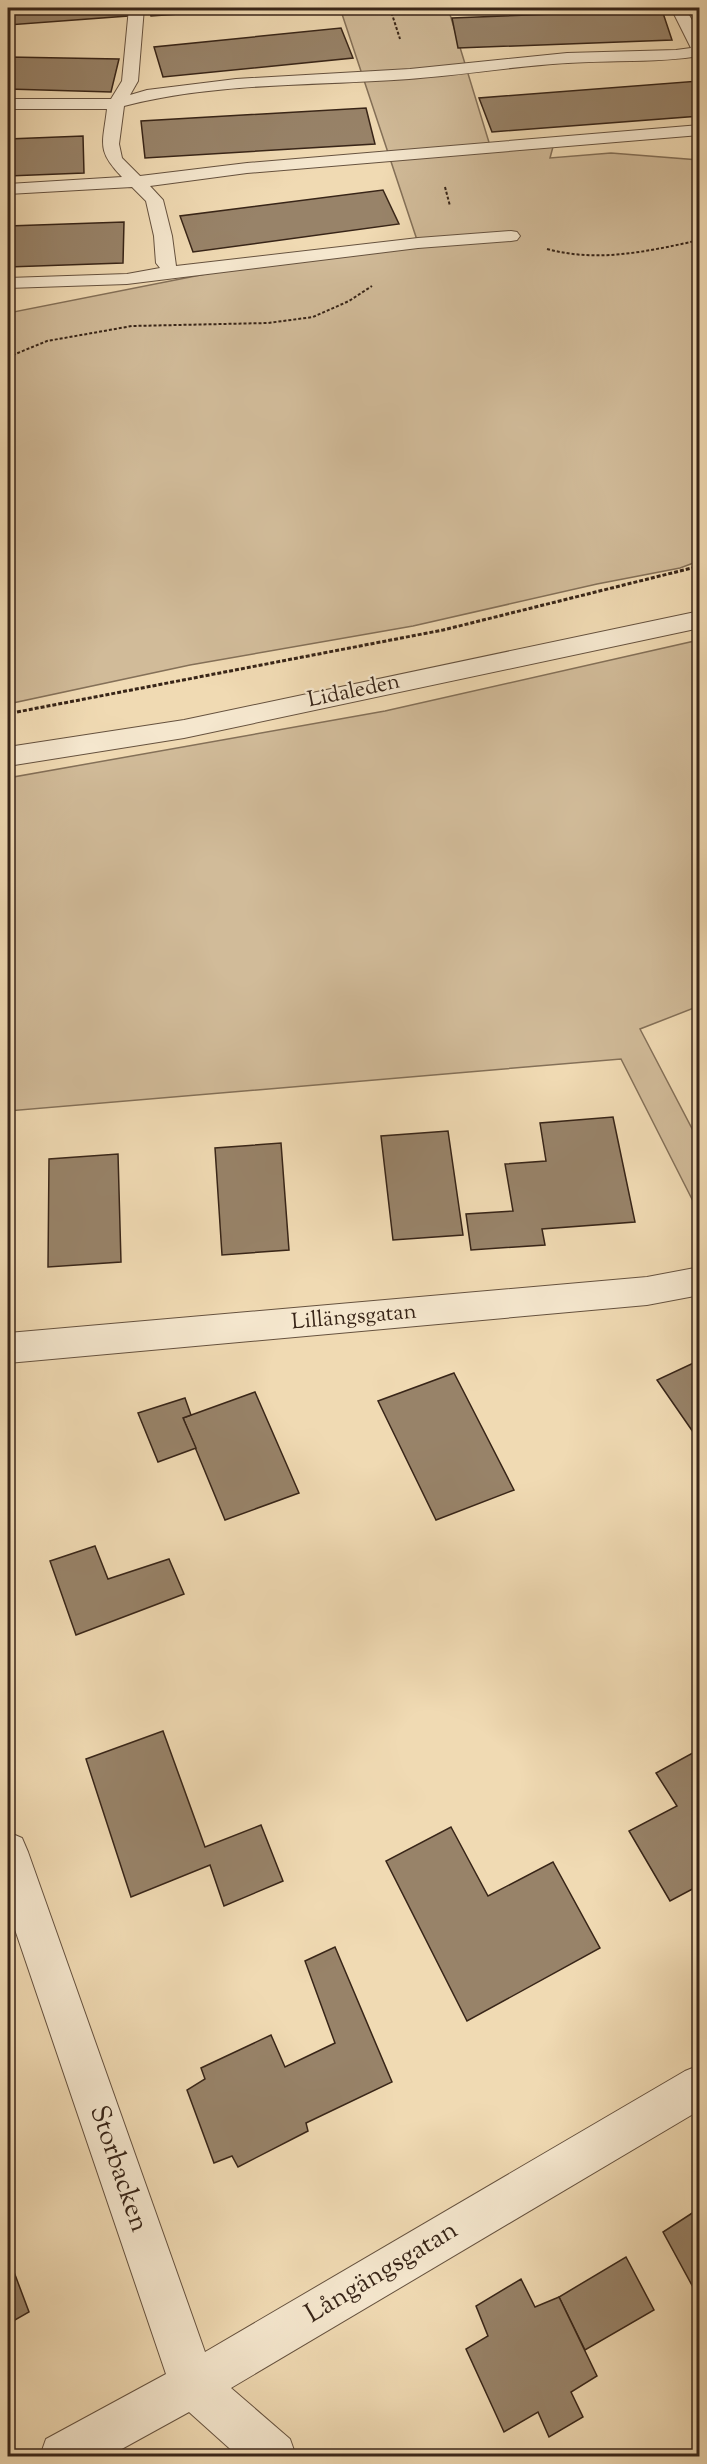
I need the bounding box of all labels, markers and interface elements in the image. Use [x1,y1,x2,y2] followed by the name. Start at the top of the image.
[305,667,403,717] street label: Lidaleden
[290,1297,418,1339] street label: Lillängsgatan
[78,2100,158,2238] street label: Storbacken
[298,2212,466,2334] street label: Långängsgatan

